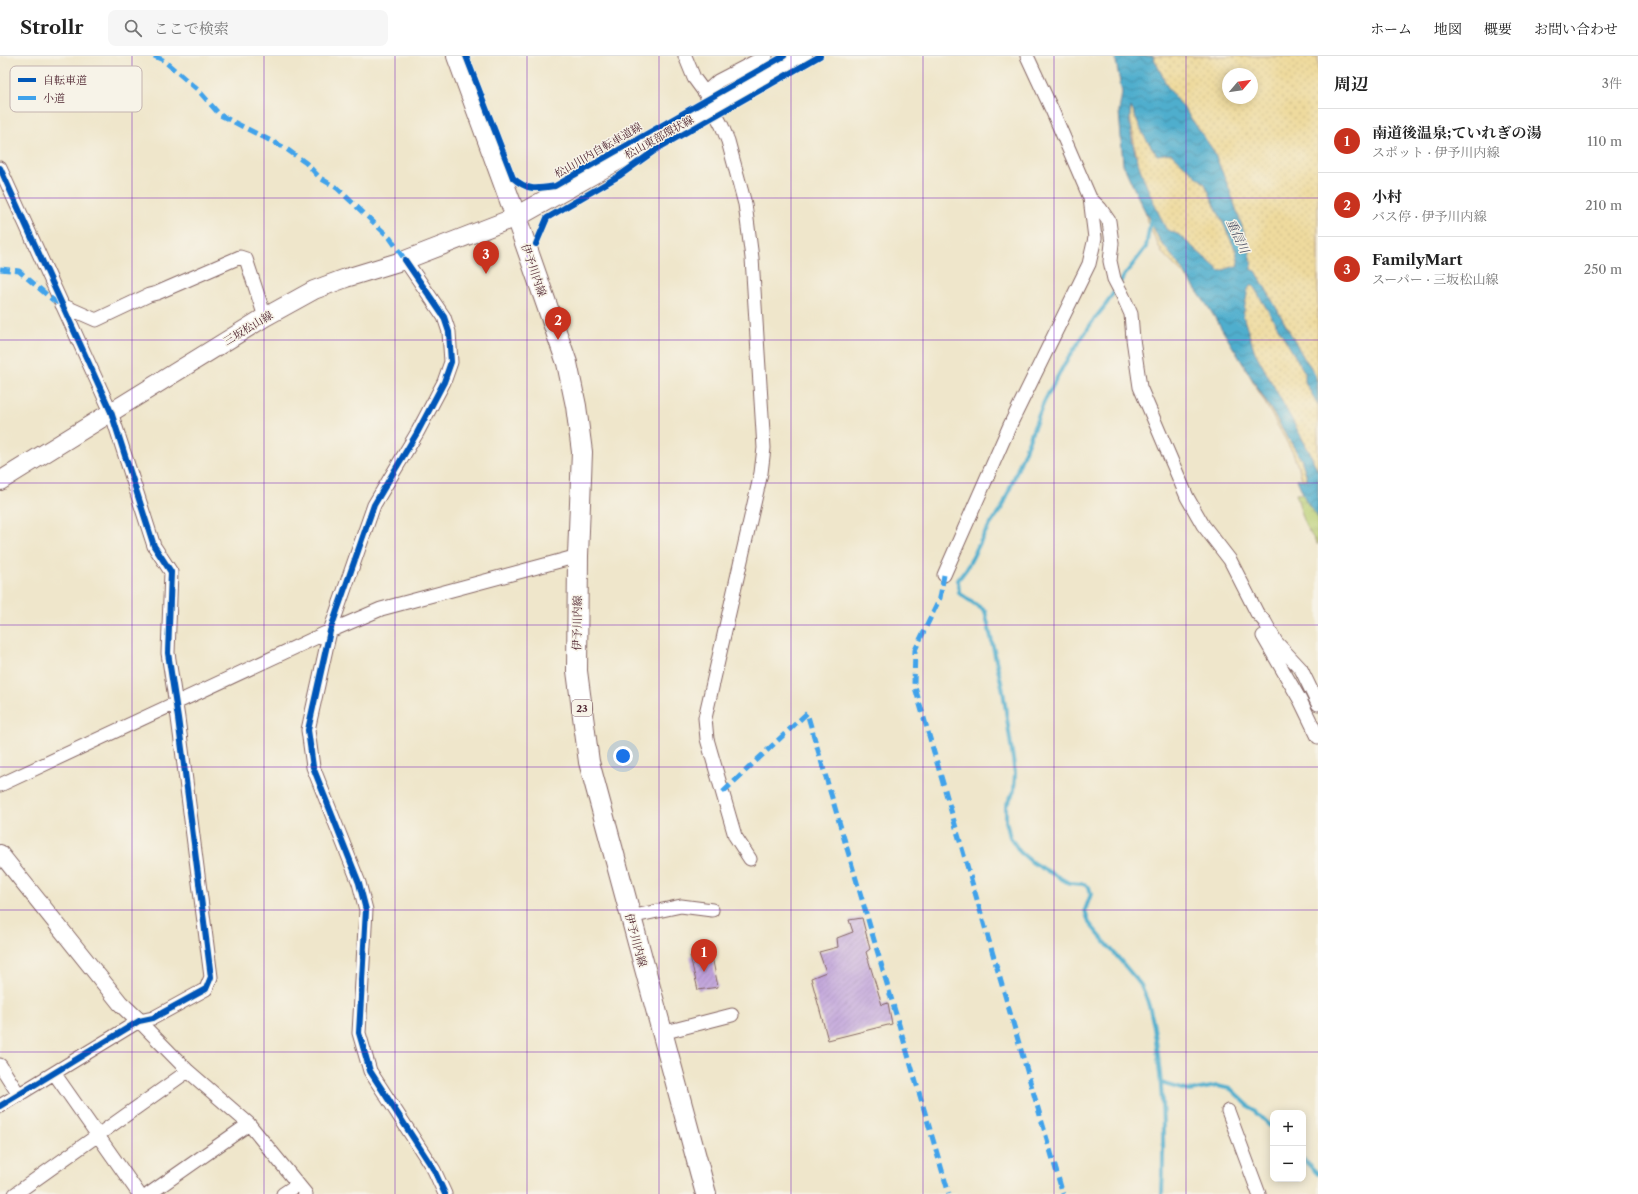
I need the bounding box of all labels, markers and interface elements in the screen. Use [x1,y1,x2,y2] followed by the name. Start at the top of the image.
[108,10,388,46] search box
[20,16,84,39] text: Strollr
[122,17,144,39] icon: search
[154,19,229,38] text: ここで検索
[1370,20,1412,38] text: ホーム
[1434,20,1462,38] text: 地図
[1484,20,1512,38] text: 概要
[1534,20,1618,38] text: お問い合わせ
[10,66,142,112] legend
[1222,68,1258,104] north arrow
[43,73,87,87] text: 自転車道
[1334,74,1368,94] text: 周辺
[1602,75,1622,91] text: 3件
[43,91,65,105] text: 小道
[622,112,696,162] street label: 松山東部環状線
[552,119,644,181] street label: 松山川内自転車道線
[1372,123,1541,142] text: 南道後温泉;ていれぎの湯
[1344,133,1350,149] text: 1
[1587,133,1622,149] text: 110 m
[1372,144,1500,160] text: スポット · 伊予川内線
[1372,187,1402,206] text: 小村
[1343,197,1351,213] text: 2
[1585,197,1622,213] text: 210 m
[1372,208,1487,224] text: バス停 · 伊予川内線
[1224,217,1253,257] water label: 重信川
[473,241,499,274] pin: 3
[518,242,550,298] street label: 伊予川内線
[1372,250,1462,269] text: FamilyMart
[1343,261,1351,277] text: 3
[1584,261,1622,277] text: 250 m
[1372,271,1498,287] text: スーパー · 三坂松山線
[545,307,571,340] pin: 2
[221,308,275,348] street label: 三坂松山線
[570,595,584,651] street label: 伊予川内線
[572,700,592,716] road number: 23
[613,746,633,766] your location
[622,912,650,968] street label: 伊予川内線
[691,939,717,972] pin: 1
[1270,1110,1306,1182] map controls
[1270,1110,1306,1146] button: +
[1270,1146,1306,1182] button: −

